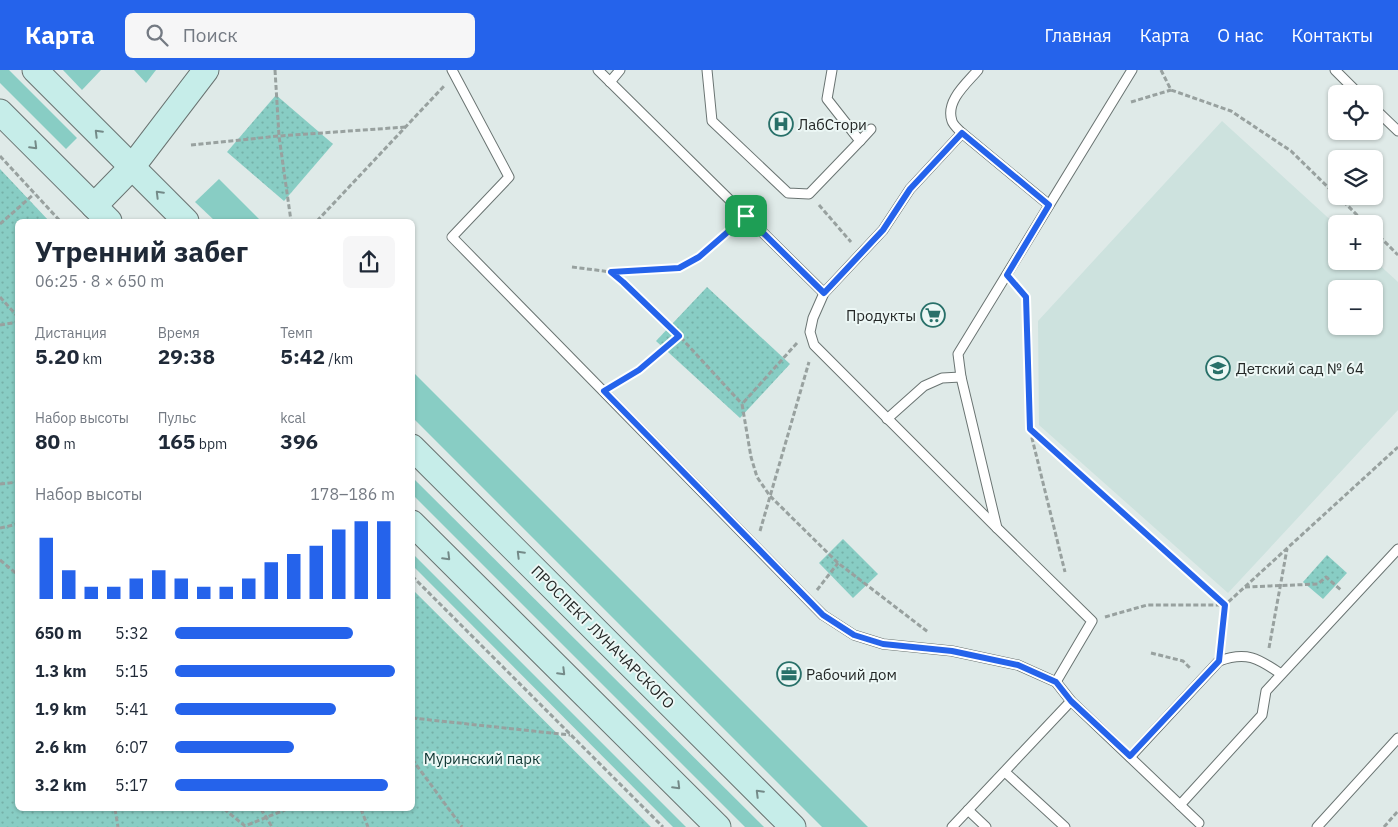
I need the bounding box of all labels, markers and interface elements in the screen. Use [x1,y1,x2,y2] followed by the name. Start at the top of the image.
[125,13,475,58] search box
[25,19,95,51] text: Карта
[143,21,171,49] icon: search
[183,23,238,47] text: Поиск
[1044,24,1112,47] text: Главная
[1140,24,1189,47] text: Карта
[1217,24,1264,47] text: О нас
[1292,24,1373,47] text: Контакты
[1328,85,1383,335] map controls
[1328,85,1383,140] button: locate
[768,111,794,137] hospital icon: ЛабСтори
[798,115,867,134] place label: ЛабСтори
[94,130,103,139] one-way arrow
[29,140,38,149] one-way arrow
[1328,150,1383,205] button: layers
[156,191,165,200] one-way arrow
[725,195,767,237] pin
[732,202,760,230] icon: arrive
[1328,215,1383,270] button: +
[35,233,248,270] text: Утренний забег
[343,236,395,288] button: share
[35,271,164,291] text: 06:25 · 8 × 650 m
[1328,280,1383,335] button: −
[920,302,946,328] supermarket icon: Продукты
[846,306,916,325] place label: Продукты
[35,324,107,342] text: Дистанция
[158,324,200,342] text: Время
[280,324,313,342] text: Темп
[35,342,79,370] text: 5.20
[158,342,215,370] text: 29:38
[280,342,325,370] text: 5:42
[79,350,102,368] text: km
[325,350,353,368] text: /km
[1205,355,1231,381] school or university icon: Детский сад № 64
[1236,359,1364,378] place label: Детский сад № 64
[35,409,129,427] text: Набор высоты
[158,409,196,427] text: Пульс
[280,409,306,427] text: kcal
[35,427,60,455] text: 80
[158,427,195,455] text: 165
[280,427,318,455] text: 396
[60,435,76,453] text: m
[195,435,227,453] text: bpm
[35,484,142,504] text: Набор высоты
[310,484,395,504] text: 178–186 m
[441,551,450,560] one-way arrow
[517,551,526,560] one-way arrow
[527,561,679,713] street label: ПРОСПЕКТ ЛУНАЧАРСКОГО
[35,623,82,643] text: 650 m
[115,623,148,643] text: 5:32
[35,661,86,681] text: 1.3 km
[115,661,148,681] text: 5:15
[776,661,802,687] office icon: Рабочий дом
[806,665,897,684] place label: Рабочий дом
[556,666,565,675] one-way arrow
[35,699,86,719] text: 1.9 km
[115,699,148,719] text: 5:41
[35,737,86,757] text: 2.6 km
[115,737,148,757] text: 6:07
[424,749,540,768] park label: Муринский парк
[35,775,86,795] text: 3.2 km
[115,775,148,795] text: 5:17
[672,781,681,790] one-way arrow
[756,789,765,798] one-way arrow

